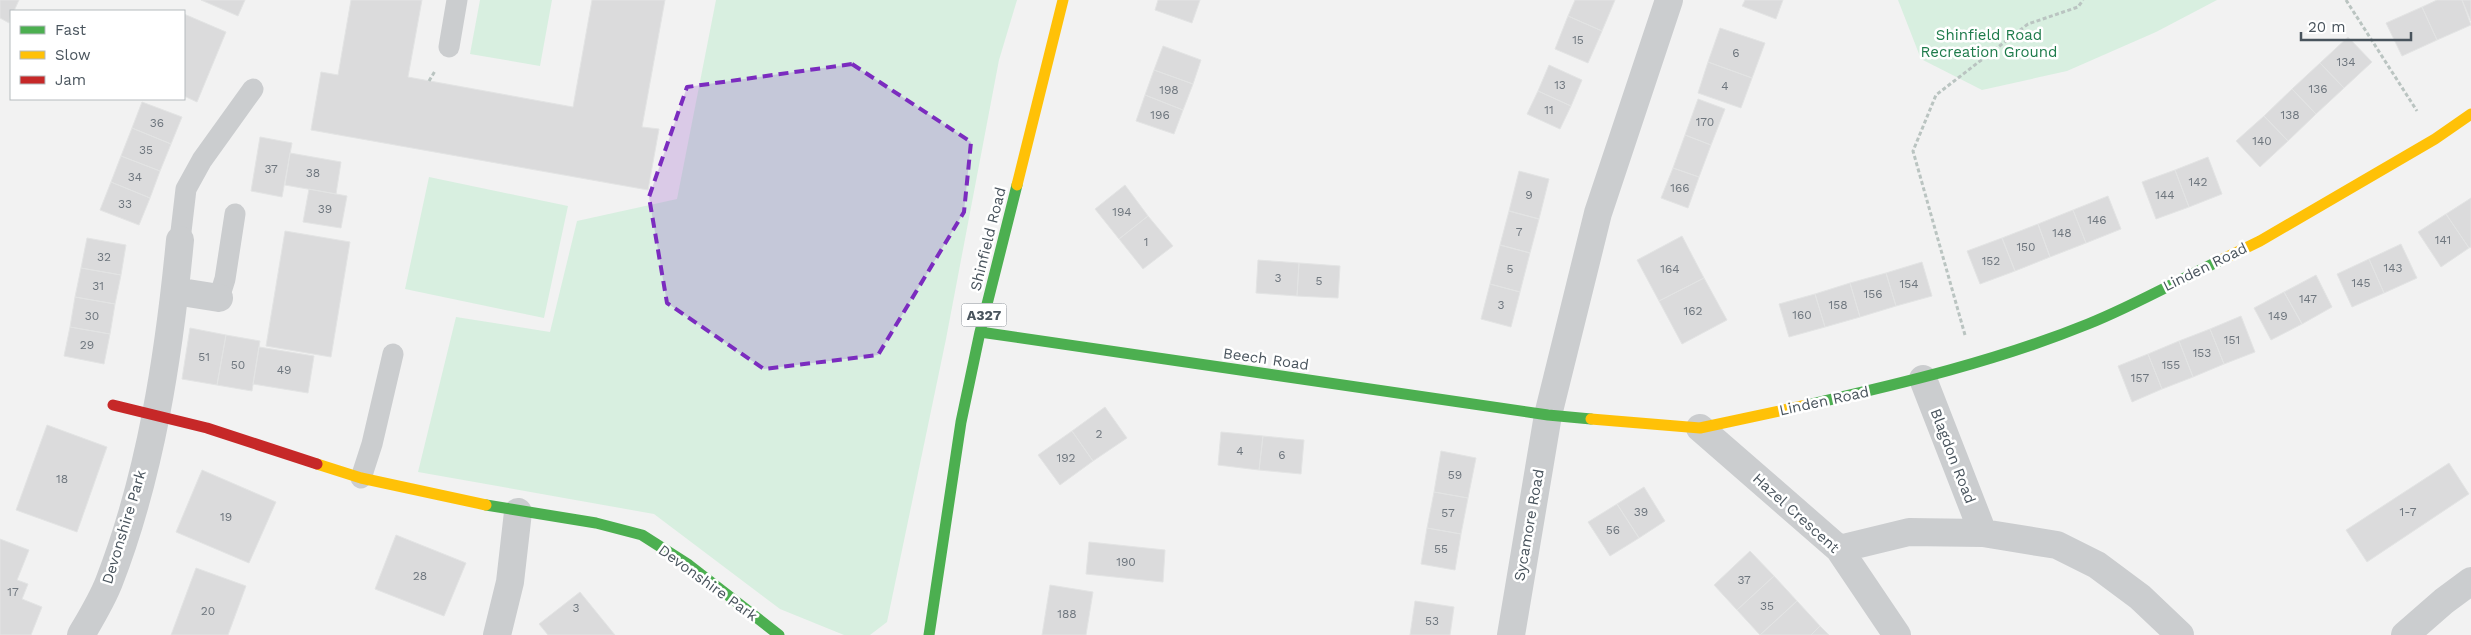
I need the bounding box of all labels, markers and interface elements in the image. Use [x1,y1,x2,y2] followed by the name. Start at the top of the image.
[10,10,185,100] legend
[2301,10,2411,42] scale bar
[2308,18,2346,36] text: 20 m
[55,21,87,39] text: Fast
[1921,26,2057,61] park label: Shinfield Road Recreation Ground
[1572,33,1584,47] house number: 15
[55,46,91,64] text: Slow
[1732,46,1740,60] house number: 6
[2336,55,2356,69] house number: 134
[55,71,86,89] text: Jam
[1554,78,1566,92] house number: 13
[1721,79,1729,93] house number: 4
[2309,82,2327,96] house number: 136
[1159,83,1179,97] house number: 198
[1544,103,1554,117] house number: 11
[1150,108,1170,122] house number: 196
[2280,108,2300,122] house number: 138
[1696,115,1714,129] house number: 170
[150,116,164,130] house number: 36
[2252,134,2272,148] house number: 140
[139,143,153,157] house number: 35
[264,162,278,176] house number: 37
[306,166,320,180] house number: 38
[128,170,142,184] house number: 34
[2188,175,2208,189] house number: 142
[1670,181,1690,195] house number: 166
[966,185,1010,293] street label: Shinfield Road
[1525,188,1533,202] house number: 9
[2155,188,2175,202] house number: 144
[118,197,132,211] house number: 33
[318,202,332,216] house number: 39
[1112,205,1132,219] house number: 194
[2087,213,2107,227] house number: 146
[1516,225,1523,239] house number: 7
[2052,226,2072,240] house number: 148
[2435,233,2451,247] house number: 141
[1144,235,1148,249] house number: 1
[2160,239,2250,295] street label: Linden Road
[2016,240,2036,254] house number: 150
[97,250,111,264] house number: 32
[1982,254,2000,268] house number: 152
[2383,261,2403,275] house number: 143
[1507,262,1514,276] house number: 5
[1660,262,1680,276] house number: 164
[1275,271,1282,285] house number: 3
[1316,274,1323,288] house number: 5
[2352,276,2371,290] house number: 145
[1900,277,1919,291] house number: 154
[92,279,104,293] house number: 31
[1864,287,1882,301] house number: 156
[2299,292,2317,306] house number: 147
[1498,298,1505,312] house number: 3
[1828,298,1848,312] house number: 158
[962,304,1006,326] road number: A327
[1684,304,1702,318] house number: 162
[1792,308,1812,322] house number: 160
[85,309,99,323] house number: 30
[2268,309,2288,323] house number: 149
[2224,333,2240,347] house number: 151
[80,338,94,352] house number: 29
[1222,344,1310,374] street label: Beech Road
[2193,346,2211,360] house number: 153
[198,350,210,364] house number: 51
[231,358,245,372] house number: 50
[2162,358,2180,372] house number: 155
[277,363,291,377] house number: 49
[2131,371,2149,385] house number: 157
[1777,383,1871,419] street label: Linden Road
[1927,406,1979,506] street label: Blagdon Road
[1096,427,1103,441] house number: 2
[1236,444,1244,458] house number: 4
[1278,448,1286,462] house number: 6
[1056,451,1076,465] house number: 192
[98,467,150,586] street label: Devonshire Park
[1448,468,1462,482] house number: 59
[1510,468,1548,582] street label: Sycamore Road
[1749,469,1844,557] street label: Hazel Crescent
[56,472,68,486] house number: 18
[1634,505,1648,519] house number: 39
[2400,505,2417,519] house number: 1-7
[1441,506,1455,520] house number: 57
[220,510,232,524] house number: 19
[1606,523,1620,537] house number: 56
[655,541,762,625] street label: Devonshire Park
[1434,542,1448,556] house number: 55
[1116,555,1136,569] house number: 190
[413,569,427,583] house number: 28
[1737,573,1751,587] house number: 37
[7,585,19,599] house number: 17
[1760,599,1774,613] house number: 35
[573,601,580,615] house number: 3
[201,604,215,618] house number: 20
[1057,607,1077,621] house number: 188
[1425,614,1439,628] house number: 53

